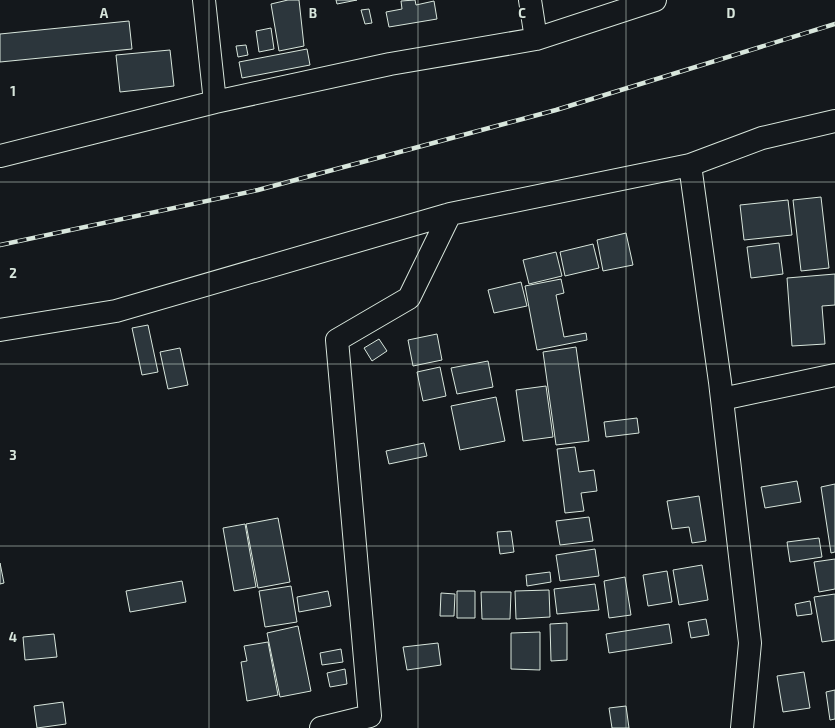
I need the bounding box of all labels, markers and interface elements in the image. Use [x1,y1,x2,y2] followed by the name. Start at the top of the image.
[100,5,109,21] text: A
[309,5,317,21] text: B
[518,5,526,21] text: C
[727,5,736,21] text: D
[10,83,16,99] text: 1
[9,265,17,281] text: 2
[9,447,17,463] text: 3
[9,629,17,645] text: 4

